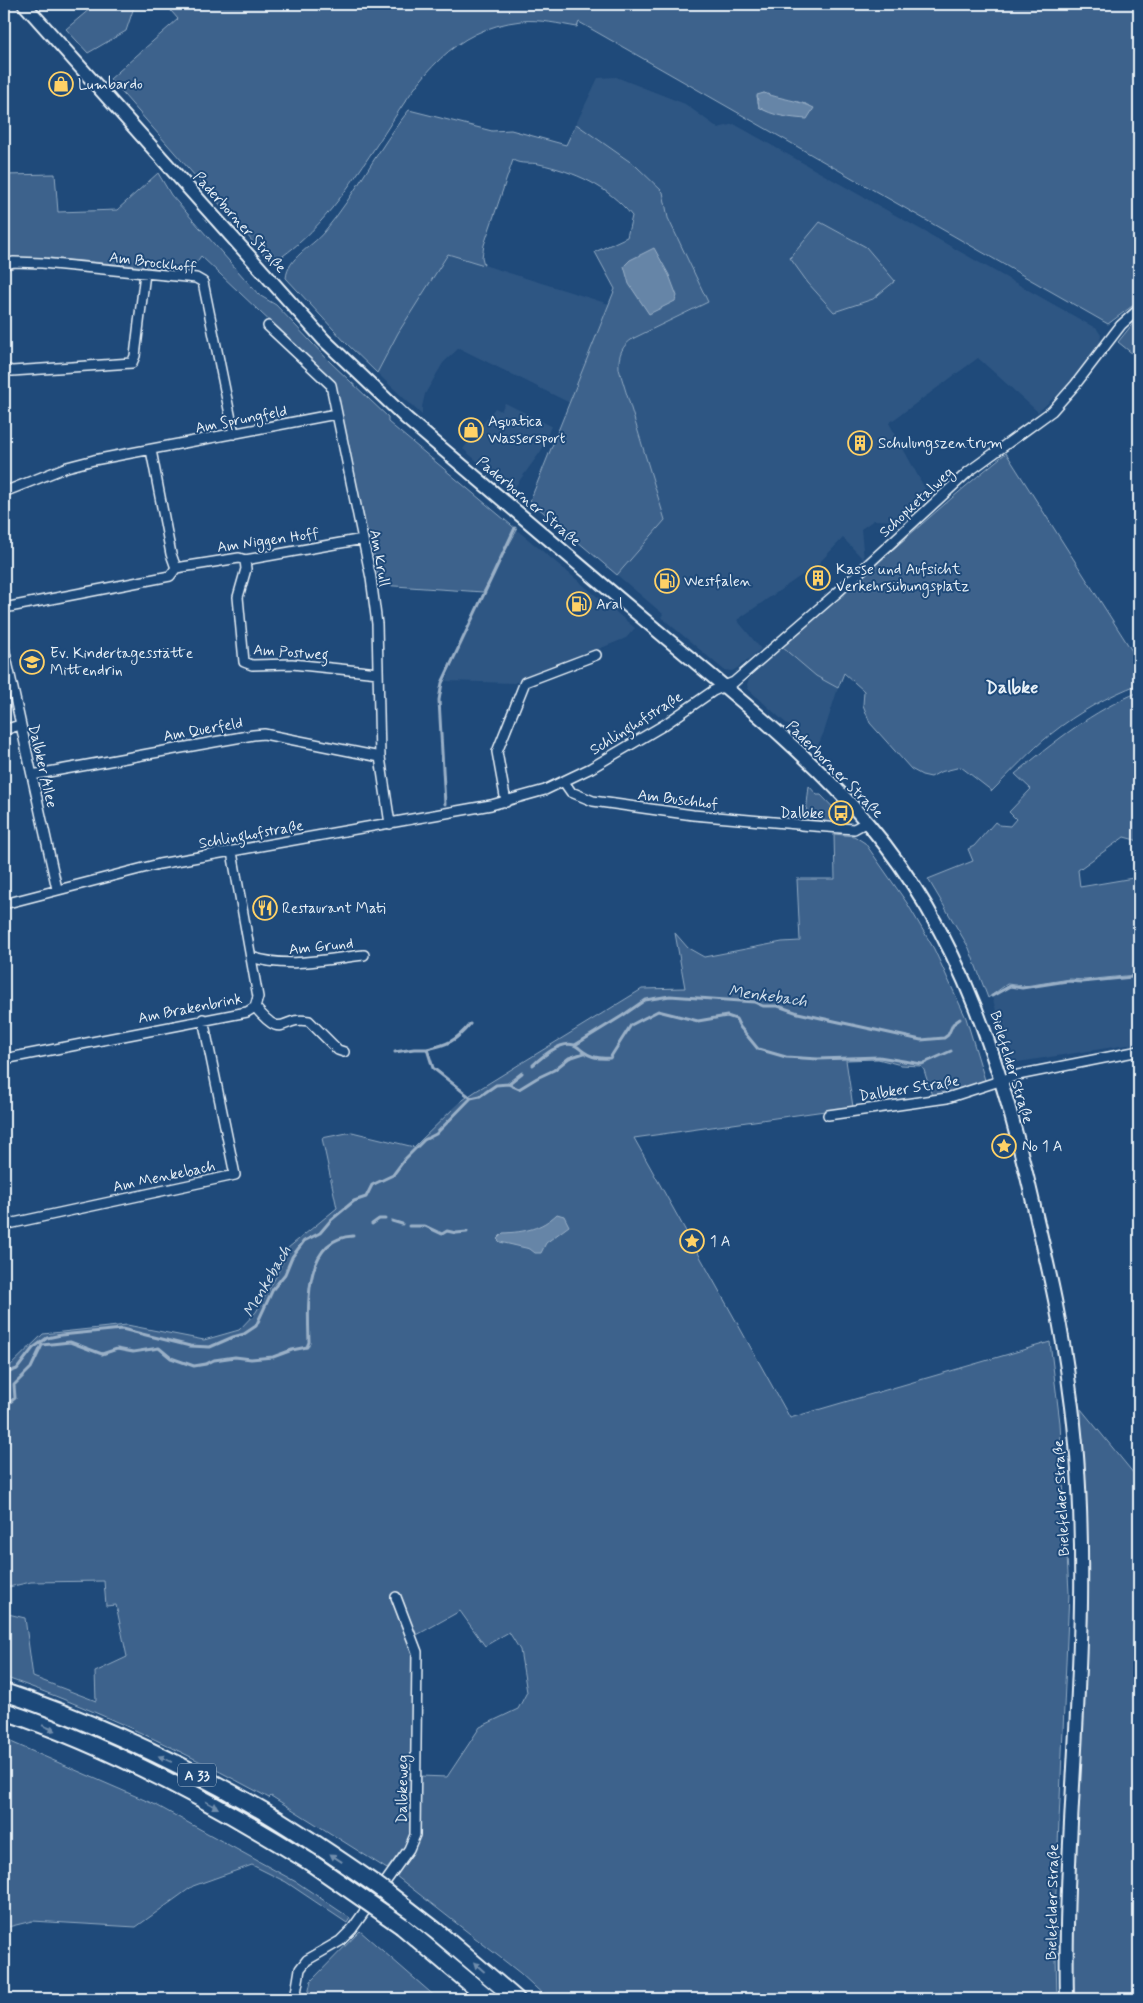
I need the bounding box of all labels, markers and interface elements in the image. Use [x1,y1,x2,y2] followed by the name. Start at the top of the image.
[48,71,74,97] shop icon: Lumbardo
[78,75,143,95] place label: Lumbardo
[188,168,290,278] street label: Paderborner Straße
[108,248,198,278] street label: Am Brockhoff
[194,401,289,440] street label: Am Sprungfeld
[488,412,566,449] place label: Aquatica Wassersport
[458,417,484,443] shop icon: Aquatica Wassersport
[847,430,873,456] building icon: Schulungszentrum
[878,434,1003,455] place label: Schulungszentrum
[472,452,585,551] street label: Paderborner Straße
[875,463,959,543] street label: Schopketalweg
[216,524,321,559] street label: Am Niggen Hoff
[364,528,394,589] street label: Am Krull
[836,560,969,598] place label: Kasse und Aufsicht Verkehrsübungsplatz
[805,565,831,591] building icon: Kasse und Aufsicht Verkehrsübungsplatz
[654,568,680,594] fuel station icon: Westfalen
[684,572,752,592] place label: Westfalen
[566,591,592,617] fuel station icon: Aral
[596,595,623,615] place label: Aral
[252,640,329,667] street label: Am Postweg
[50,644,193,681] place label: Ev. Kindertagesstätte Mittendrin
[19,649,45,675] school or university icon: Ev. Kindertagesstätte Mittendrin
[986,676,1038,700] district label: Dalbke
[586,687,687,761] street label: Schlinghofstraße
[162,713,245,747] street label: Am Querfeld
[781,717,887,823] street label: Paderborner Straße
[23,723,61,810] street label: Dalbker Allee
[637,785,719,815] street label: Am Buschhof
[828,800,854,826] bus stop icon: Dalbke
[780,804,824,824] place label: Dalbke
[197,816,305,855] street label: Schlinghofstraße
[252,895,278,921] restaurant icon: Restaurant Mati
[282,899,386,919] place label: Restaurant Mati
[288,934,354,960] street label: Am Grund
[727,981,809,1012] water label: Menkebach
[136,989,244,1029] street label: Am Brakenbrink
[984,1009,1038,1126] street label: Bielefelder Straße
[858,1071,961,1107] street label: Dalbker Straße
[991,1133,1017,1159] place icon: No 1 A
[1022,1137,1063,1157] place label: No 1 A
[111,1156,218,1198] street label: Am Menkebach
[679,1228,705,1254] place icon: 1 A
[710,1232,731,1252] place label: 1 A
[238,1242,296,1321] water label: Menkebach
[1049,1439,1075,1557] street label: Bielefelder Straße
[42,1725,57,1732] one-way arrow
[392,1754,415,1824] street label: Dalbkeweg
[158,1755,172,1763] one-way arrow
[178,1764,216,1786] road number: A 33
[205,1800,219,1809] one-way arrow
[1042,1844,1064,1960] street label: Bielefelder Straße
[329,1853,343,1863] one-way arrow
[474,1961,486,1973] one-way arrow

